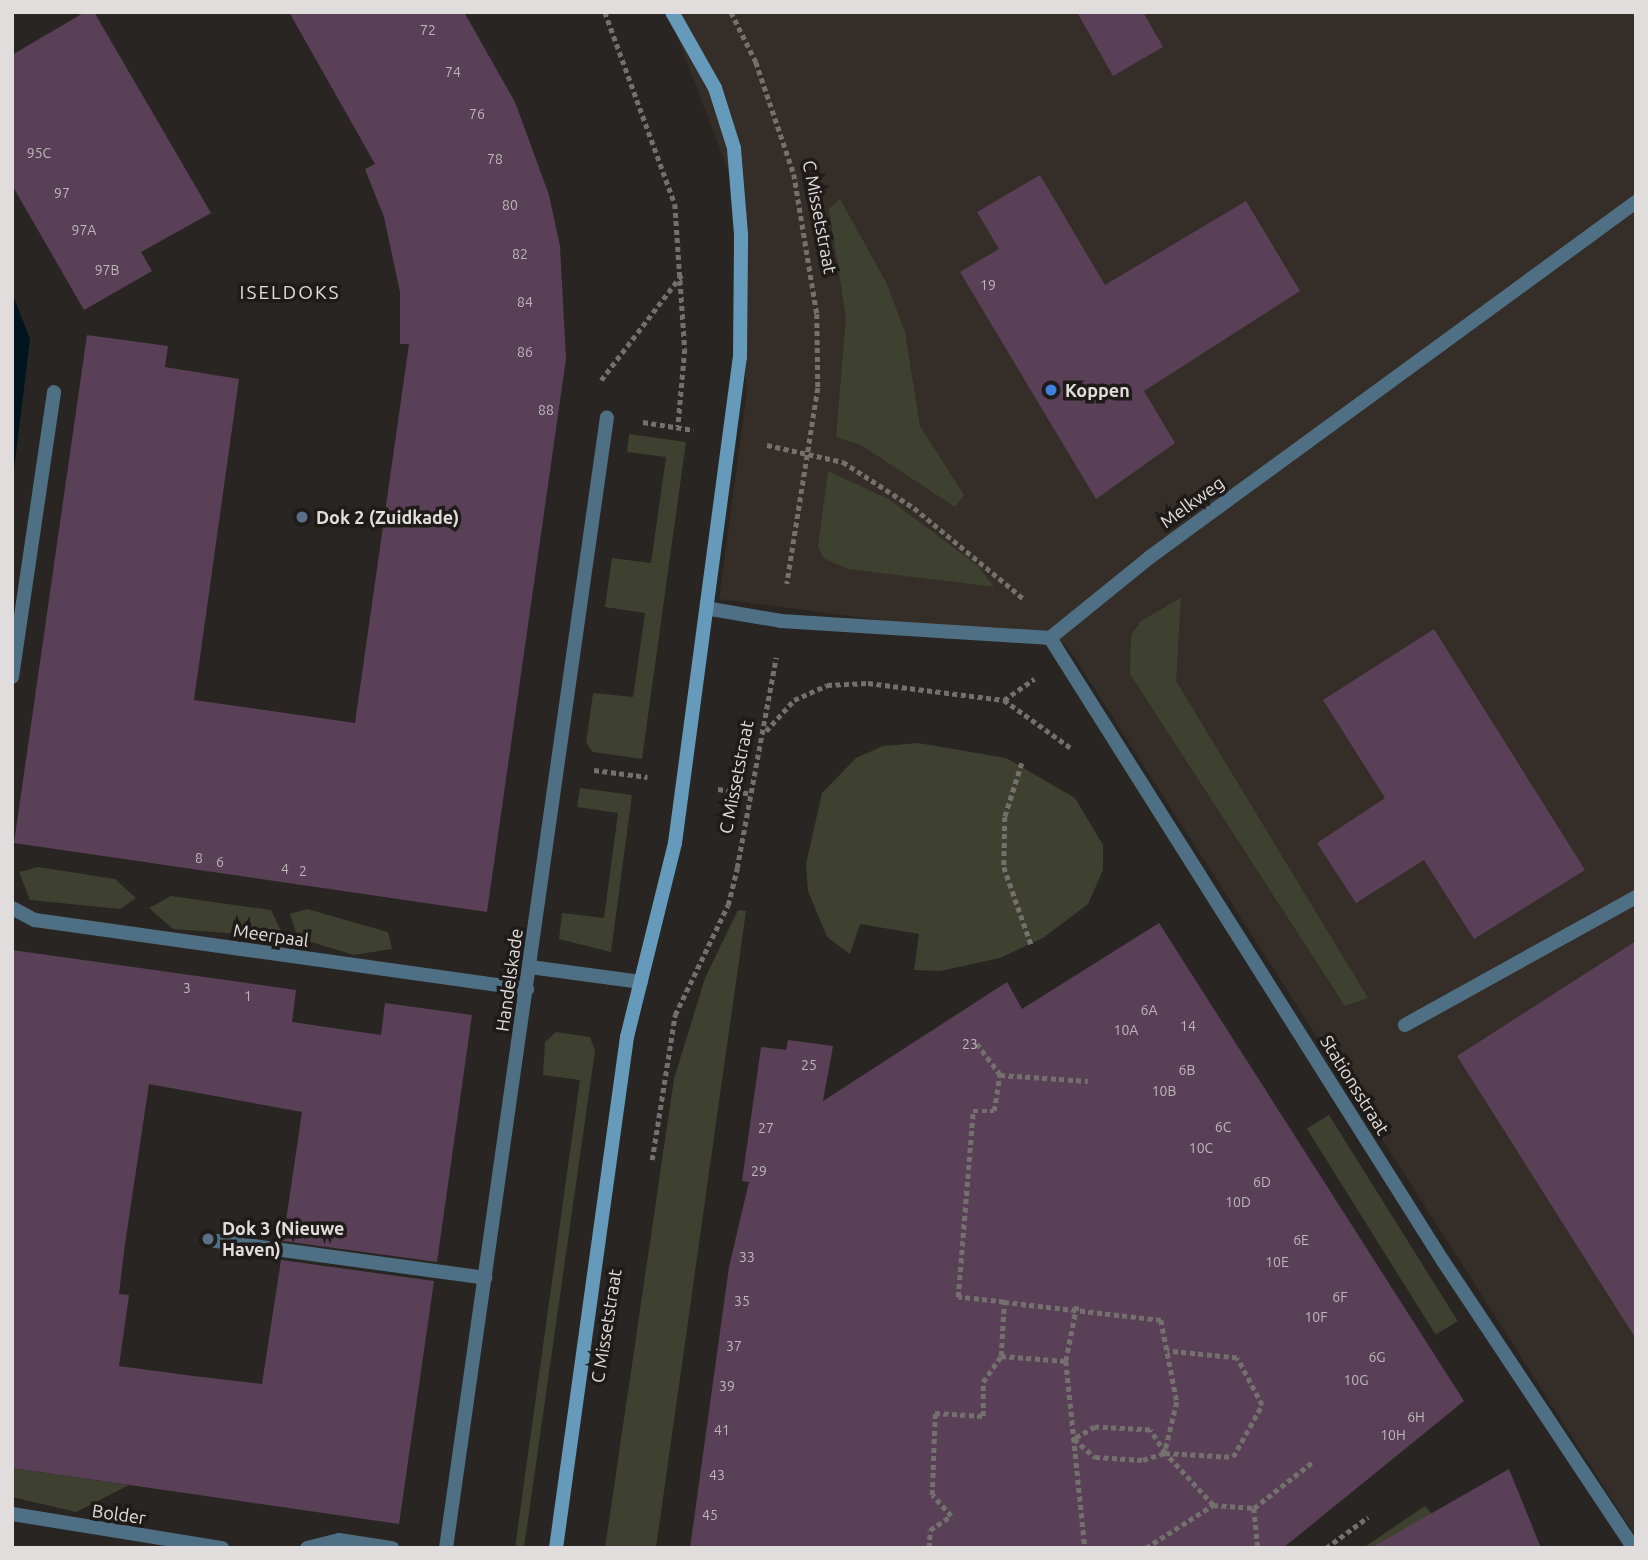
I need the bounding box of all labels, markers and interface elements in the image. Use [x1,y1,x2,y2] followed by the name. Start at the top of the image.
[420,22,436,38] house number: 72
[445,64,461,80] house number: 74
[469,106,485,122] house number: 76
[27,145,51,161] house number: 95C
[487,151,503,167] house number: 78
[798,158,842,276] street label: C Missetstraat
[54,185,70,201] house number: 97
[502,197,518,213] house number: 80
[72,222,96,238] house number: 97A
[512,246,528,262] house number: 82
[95,262,119,278] house number: 97B
[980,277,996,293] house number: 19
[241,282,339,304] district label: ISELDOKS
[517,294,533,310] house number: 84
[517,344,533,360] house number: 86
[1065,379,1130,401] place label: Koppen
[1043,382,1059,398] marker: Koppen
[538,402,554,418] house number: 88
[1156,472,1228,532] street label: Melkweg
[316,506,459,528] place label: Dok 2 (Zuidkade)
[294,509,310,525] marker: Dok 2 (Zuidkade)
[714,718,758,836] street label: C Missetstraat
[195,850,203,866] house number: 8
[216,854,224,870] house number: 6
[281,861,289,877] house number: 4
[299,863,307,879] house number: 2
[232,919,310,951] street label: Meerpaal
[491,927,527,1033] street label: Handelskade
[183,980,191,996] house number: 3
[244,988,252,1004] house number: 1
[1141,1002,1157,1018] house number: 6A
[1180,1018,1196,1034] house number: 14
[1114,1022,1138,1038] house number: 10A
[1316,1031,1394,1139] street label: Stationsstraat
[962,1036,978,1052] house number: 23
[801,1057,817,1073] house number: 25
[1179,1062,1195,1078] house number: 6B
[1152,1083,1176,1099] house number: 10B
[1215,1119,1231,1135] house number: 6C
[758,1120,774,1136] house number: 27
[1189,1140,1213,1156] house number: 10C
[751,1163,767,1179] house number: 29
[1253,1174,1271,1190] house number: 6D
[1225,1194,1251,1210] house number: 10D
[222,1218,344,1260] place label: Dok 3 (Nieuwe Haven)
[200,1231,216,1247] marker: Dok 3 (Nieuwe Haven)
[1293,1232,1309,1248] house number: 6E
[739,1249,755,1265] house number: 33
[1265,1254,1289,1270] house number: 10E
[586,1267,626,1385] street label: C Missetstraat
[1332,1289,1348,1305] house number: 6F
[734,1293,750,1309] house number: 35
[1304,1309,1328,1325] house number: 10F
[726,1338,742,1354] house number: 37
[1368,1349,1386,1365] house number: 6G
[1343,1372,1369,1388] house number: 10G
[719,1378,735,1394] house number: 39
[1407,1409,1425,1425] house number: 6H
[714,1422,730,1438] house number: 41
[1380,1427,1406,1443] house number: 10H
[709,1467,725,1483] house number: 43
[91,1500,147,1528] street label: Bolder
[702,1507,718,1523] house number: 45

